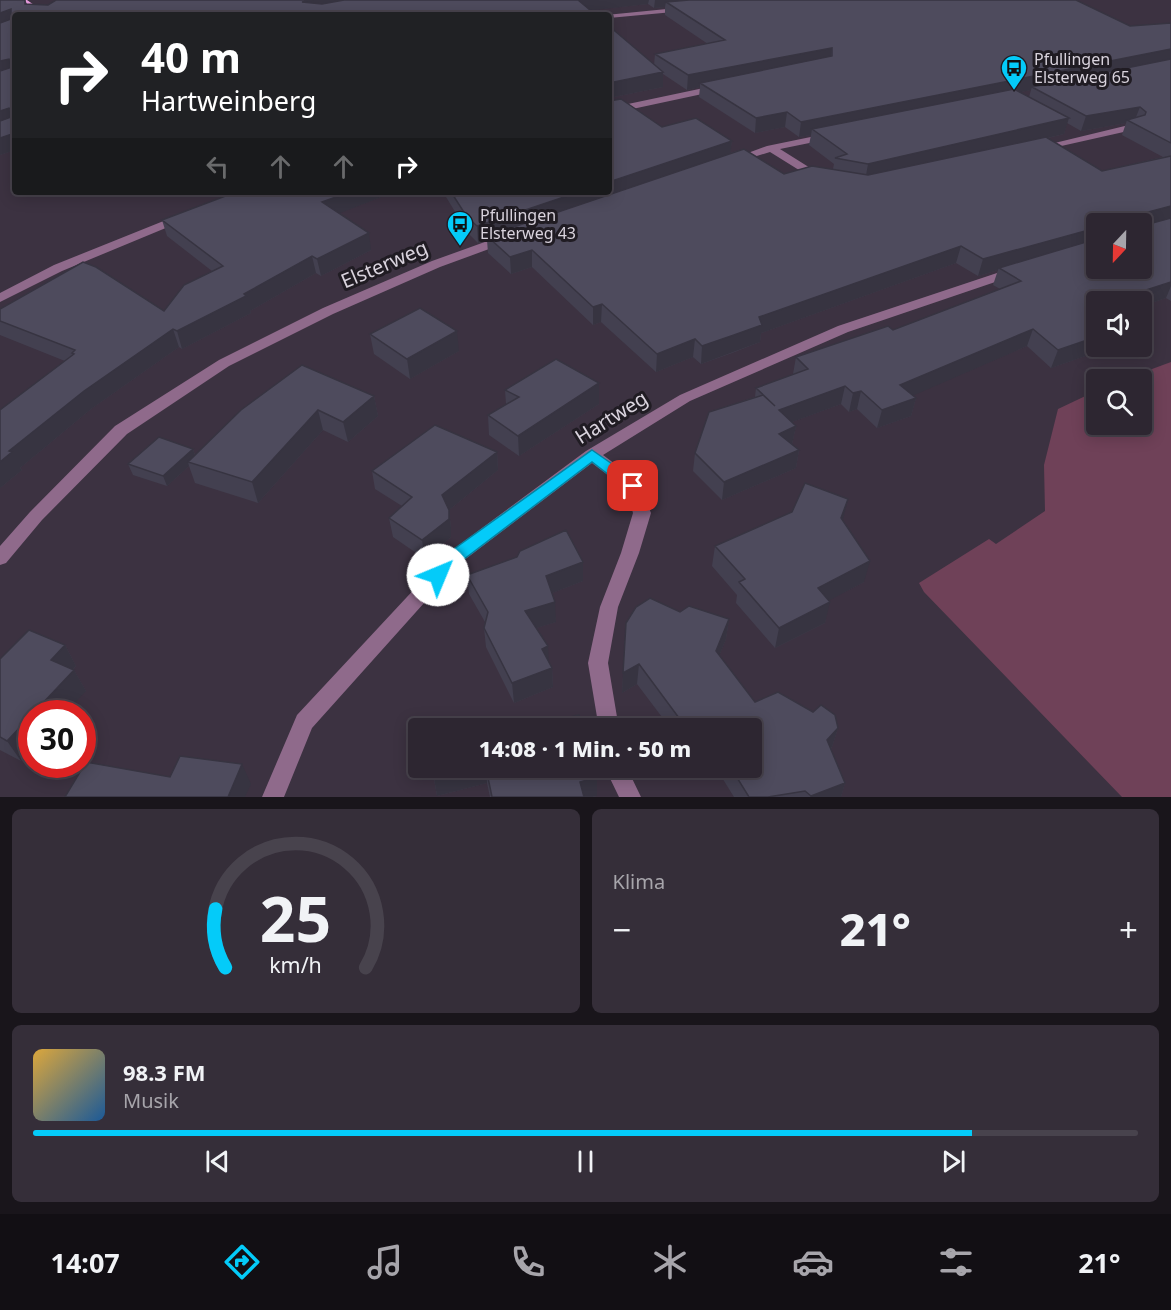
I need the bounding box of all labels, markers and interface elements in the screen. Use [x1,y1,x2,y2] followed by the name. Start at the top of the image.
[141,28,241,85] text: 40 m
[42,36,120,114] icon: right
[1034,48,1130,88] place label: Pfullingen Elsterweg 65
[999,53,1029,91] bus stop icon: Pfullingen Elsterweg 65
[141,82,316,119] text: Hartweinberg
[201,150,234,183] icon: left
[264,150,297,183] icon: ahead
[327,150,360,183] icon: ahead
[390,150,423,183] icon: right
[480,204,576,244] place label: Pfullingen Elsterweg 43
[445,209,475,247] bus stop icon: Pfullingen Elsterweg 43
[1086,213,1152,279] north arrow
[1086,213,1152,435] map controls
[336,234,432,294] street label: Elsterweg
[1086,291,1152,357] button: sound
[1086,369,1152,435] button: search
[570,384,652,450] street label: Hartweg
[607,460,658,511] pin
[616,469,649,502] icon: arrive
[406,543,470,607] position arrow
[18,700,96,778] speed limit sign: 30
[479,733,691,763] text: 14:08 · 1 Min. · 50 m
[613,868,665,895] text: Klima
[260,875,331,960] text: 25
[840,898,911,959] text: 21°
[613,907,631,952] text: −
[1119,907,1138,952] text: +
[269,950,322,979] text: km/h
[123,1057,205,1087] text: 98.3 FM
[123,1087,179,1114] text: Musik
[201,1145,234,1178] icon: previous
[569,1145,602,1178] icon: pause
[937,1145,970,1178] icon: next
[221,1241,263,1283] icon: directions
[364,1241,406,1283] icon: music
[507,1241,549,1283] icon: phone
[649,1241,691,1283] icon: climate
[792,1241,834,1283] icon: car
[935,1241,977,1283] icon: filters
[50,1244,120,1281] text: 14:07
[1078,1244,1121,1281] text: 21°

